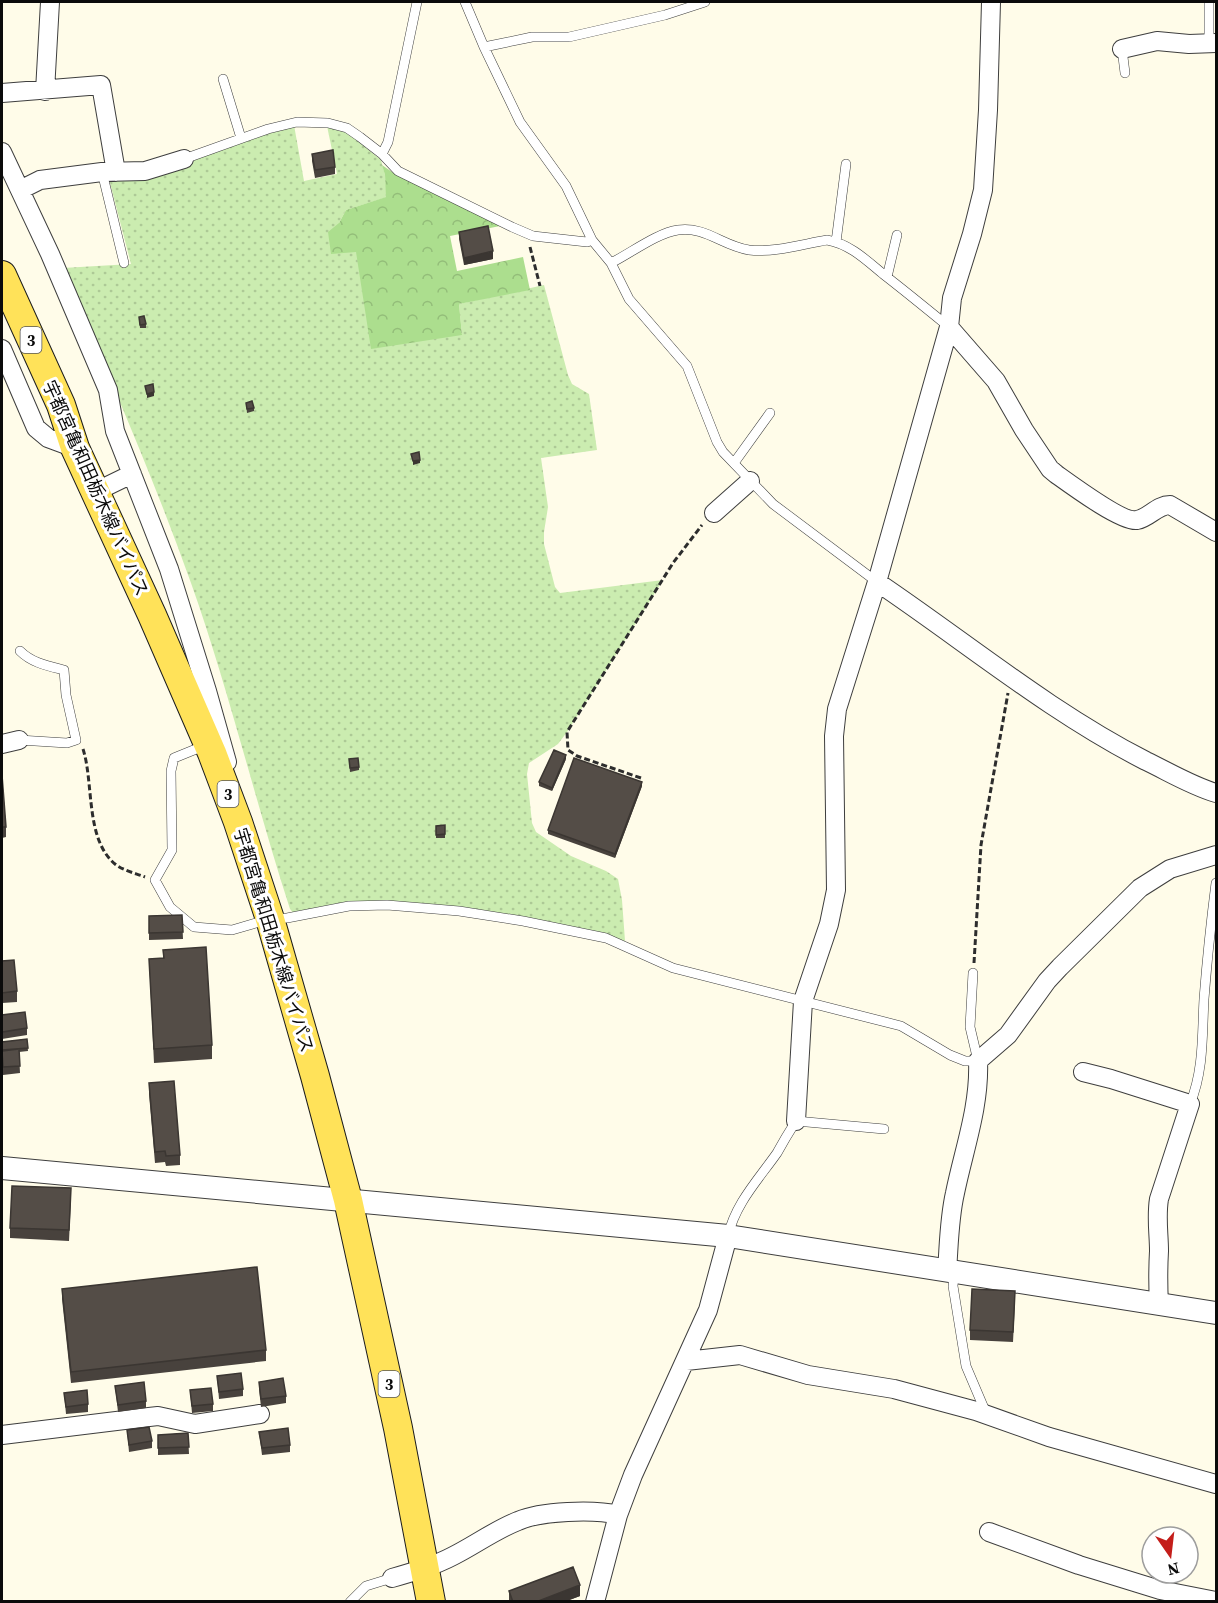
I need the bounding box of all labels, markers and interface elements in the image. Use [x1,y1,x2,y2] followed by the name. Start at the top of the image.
[20,327,42,353] road number: 3
[37,376,155,600] street label: 宇都宮亀和田栃木線バイパス
[218,781,238,807] road number: 3
[228,825,320,1055] street label: 宇都宮亀和田栃木線バイパス
[378,1371,400,1397] road number: 3
[1140,1525,1200,1585] north arrow
[1165,1557,1182,1582] text: N

